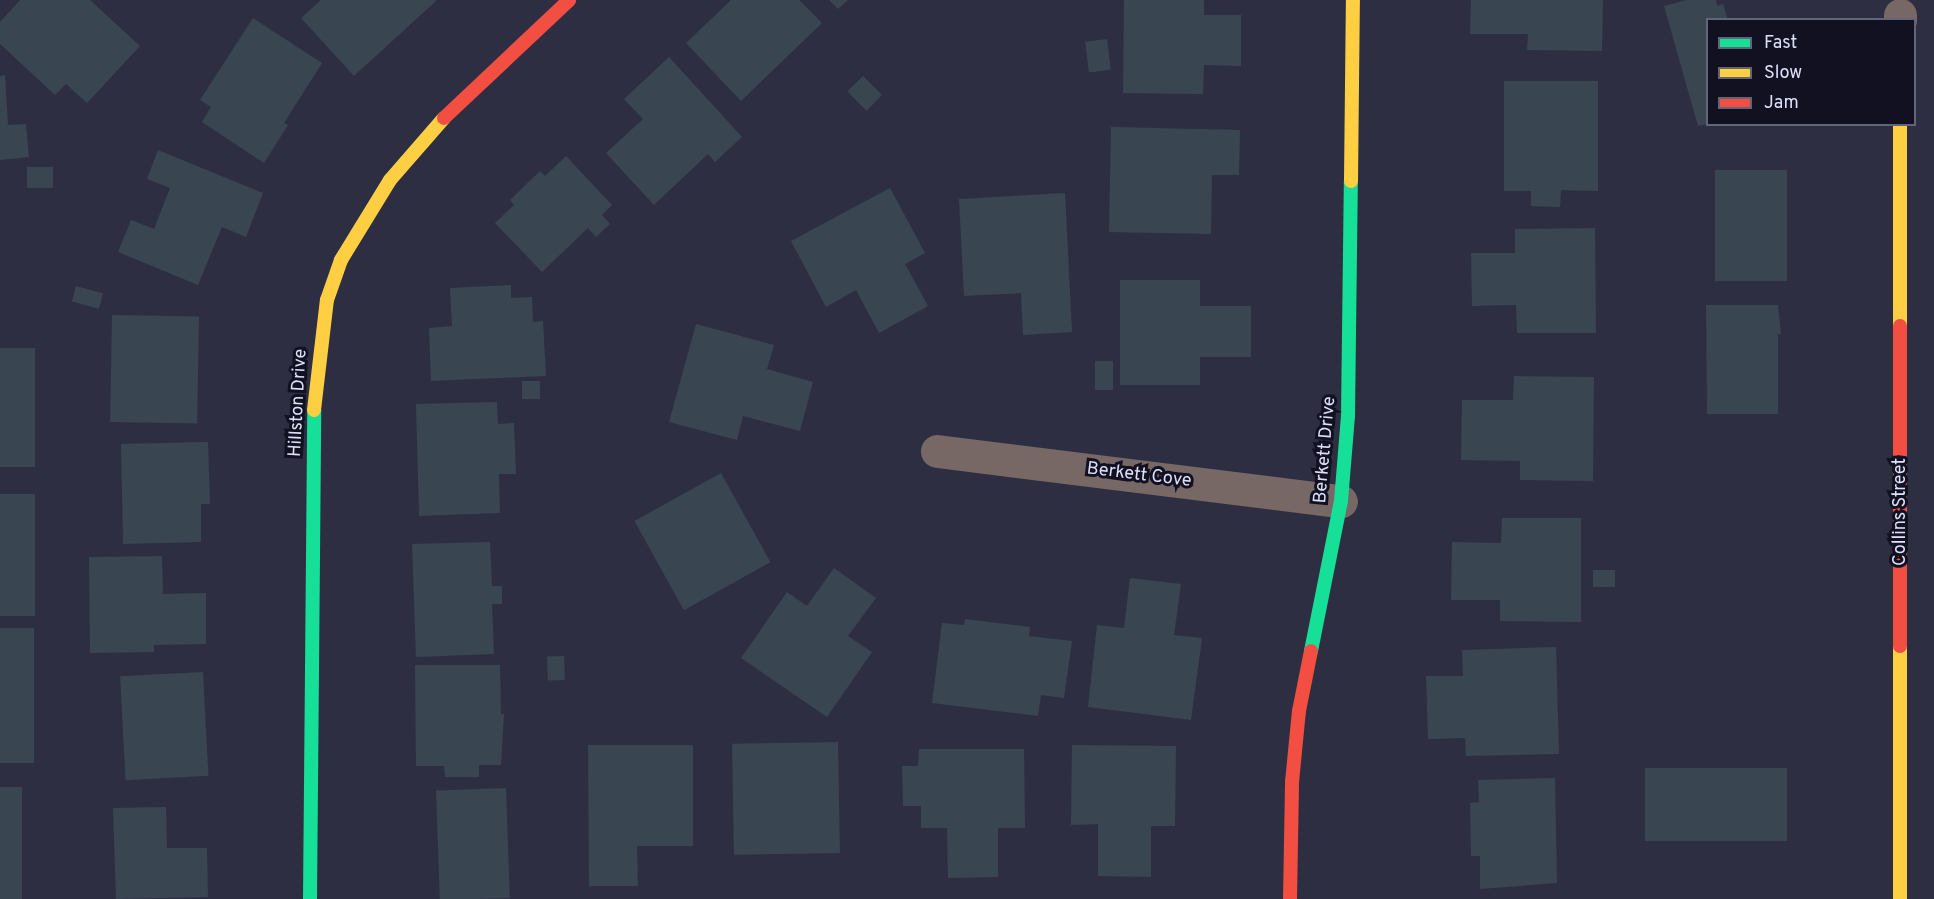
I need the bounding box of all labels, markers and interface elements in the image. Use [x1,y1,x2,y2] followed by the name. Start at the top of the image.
[1706,18,1916,126] legend
[1764,32,1797,55] text: Fast
[1764,62,1802,85] text: Slow
[1764,92,1799,115] text: Jam
[285,348,313,458] street label: Hillston Drive
[1311,396,1341,504] street label: Berkett Drive
[1890,458,1912,566] street label: Collins Street
[1085,459,1193,493] street label: Berkett Cove

